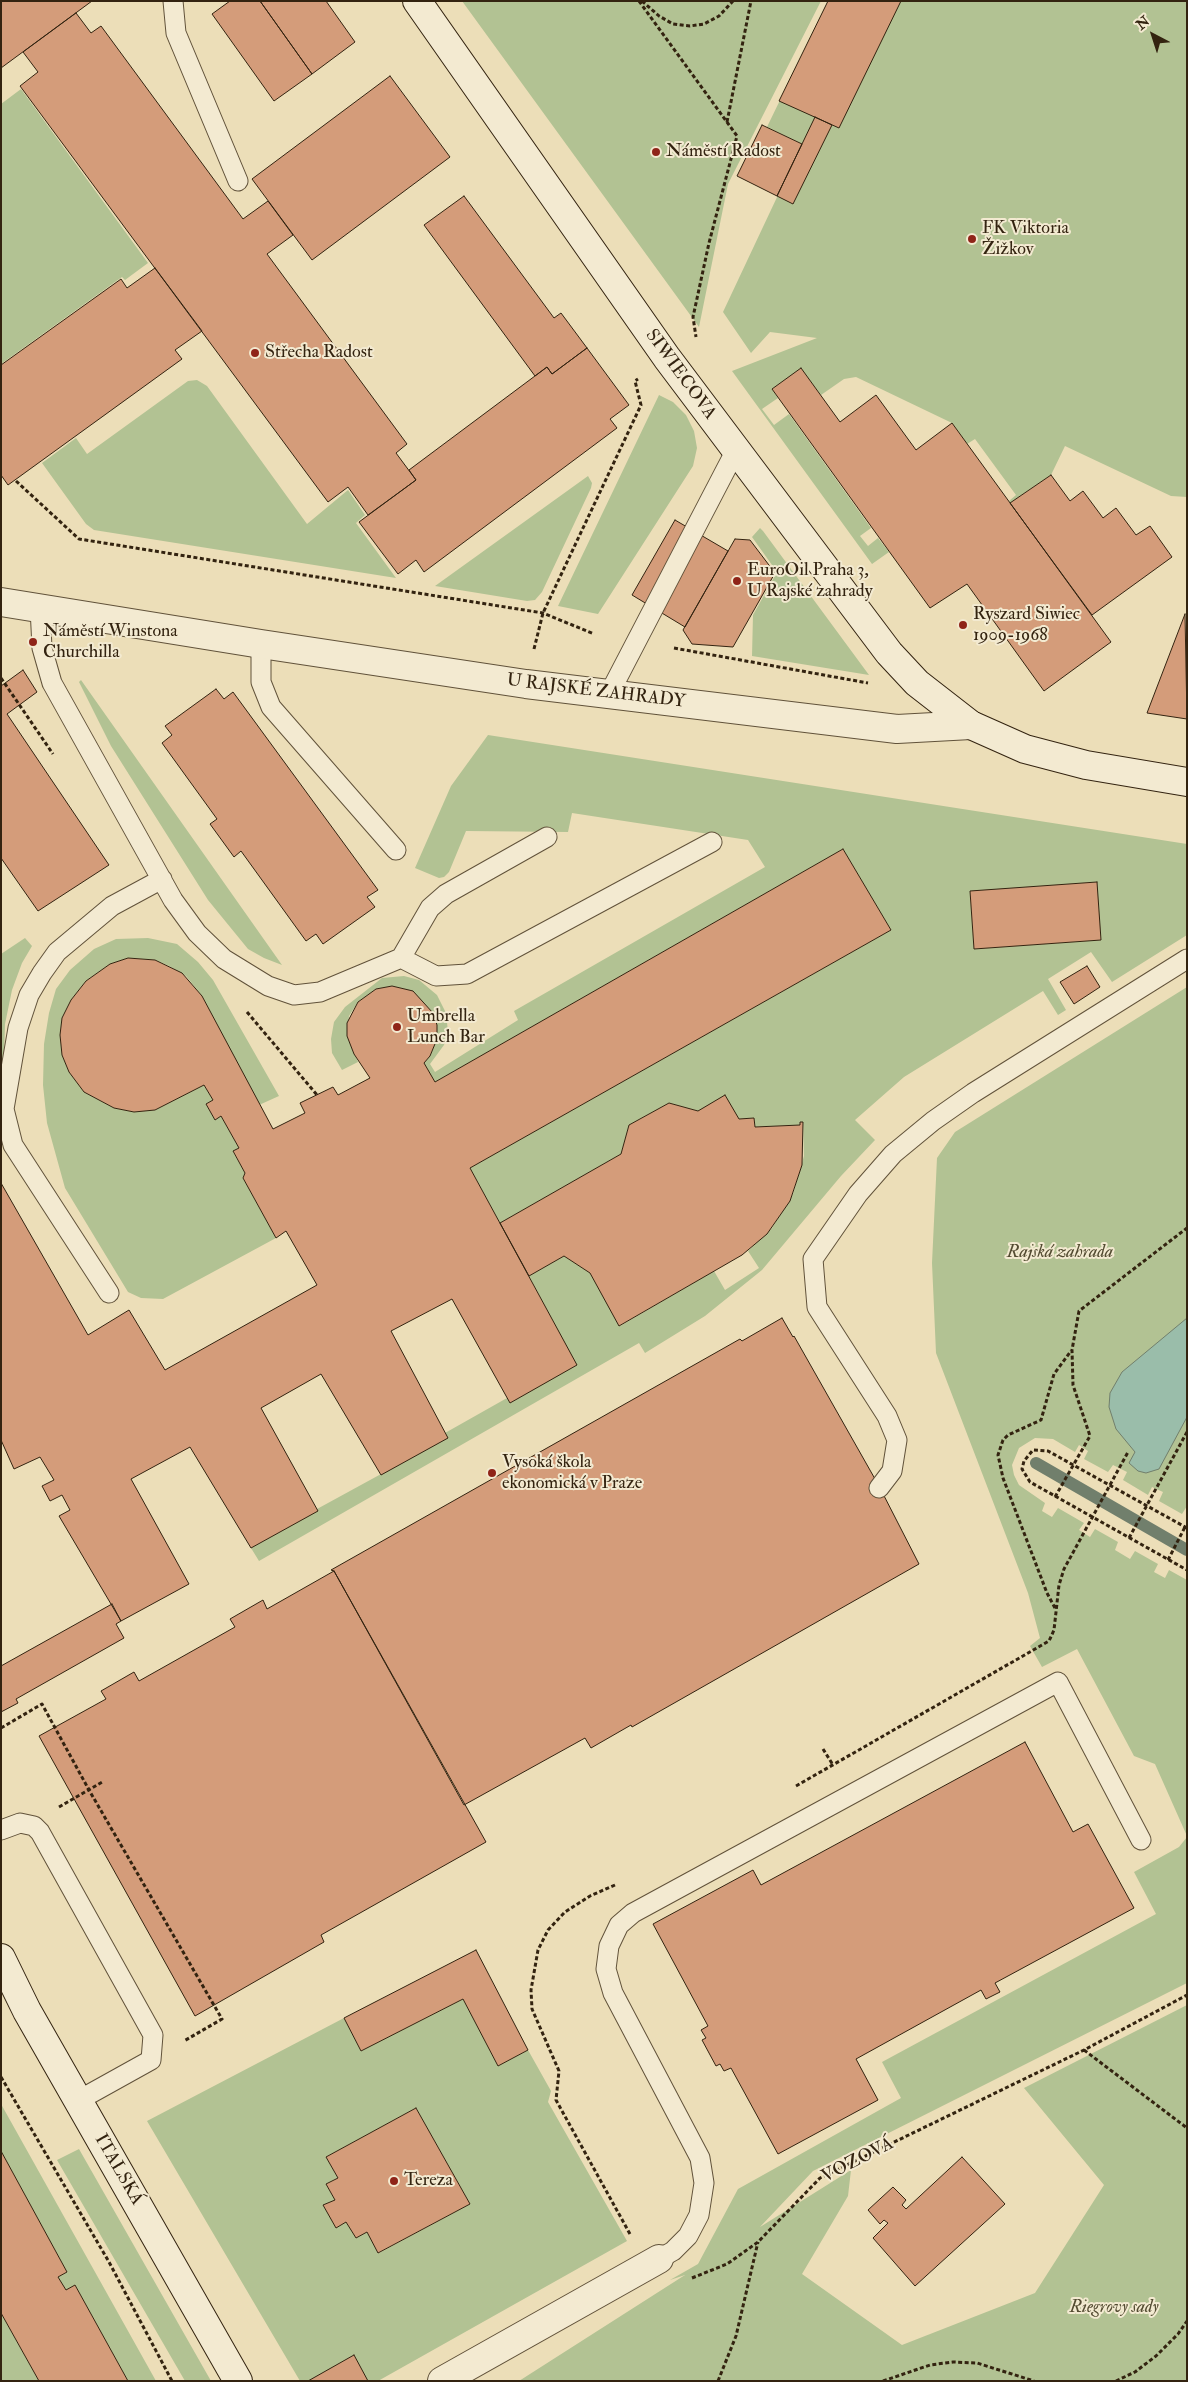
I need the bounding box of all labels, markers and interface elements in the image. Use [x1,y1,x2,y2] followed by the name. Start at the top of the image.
[1128,10,1178,60] north arrow
[1133,13,1153,34] text: N
[666,141,781,163] place label: Náměstí Radost
[650,146,662,158] marker: Náměstí Radost
[982,218,1069,260] place label: FK Viktoria Žižkov
[966,233,978,245] marker: FK Viktoria Žižkov
[640,326,720,424] street label: SIWIECOVA
[265,342,373,364] place label: Střecha Radost
[249,347,261,359] marker: Střecha Radost
[747,560,873,602] place label: EuroOil Praha 3, U Rajské zahrady
[731,575,743,587] marker: EuroOil Praha 3, U Rajské zahrady
[973,604,1080,646] place label: Ryszard Siwiec 1909-1968
[957,619,969,631] marker: Ryszard Siwiec 1909-1968
[43,621,178,664] place label: Náměstí Winstona Churchilla
[27,636,39,648] marker: Náměstí Winstona Churchilla
[505,670,687,714] street label: U RAJSKÉ ZAHRADY
[407,1006,485,1048] place label: Umbrella Lunch Bar
[391,1021,403,1033] marker: Umbrella Lunch Bar
[1007,1242,1113,1264] park label: Rajská zahrada
[502,1452,642,1495] place label: Vysoká škola ekonomická v Praze
[486,1467,498,1479] marker: Vysoká škola ekonomická v Praze
[89,2131,147,2209] street label: ITALSKÁ
[818,2134,898,2188] street label: VOZOVÁ
[404,2170,453,2192] place label: Tereza
[388,2175,400,2187] marker: Tereza
[1069,2297,1159,2319] park label: Riegrovy sady

